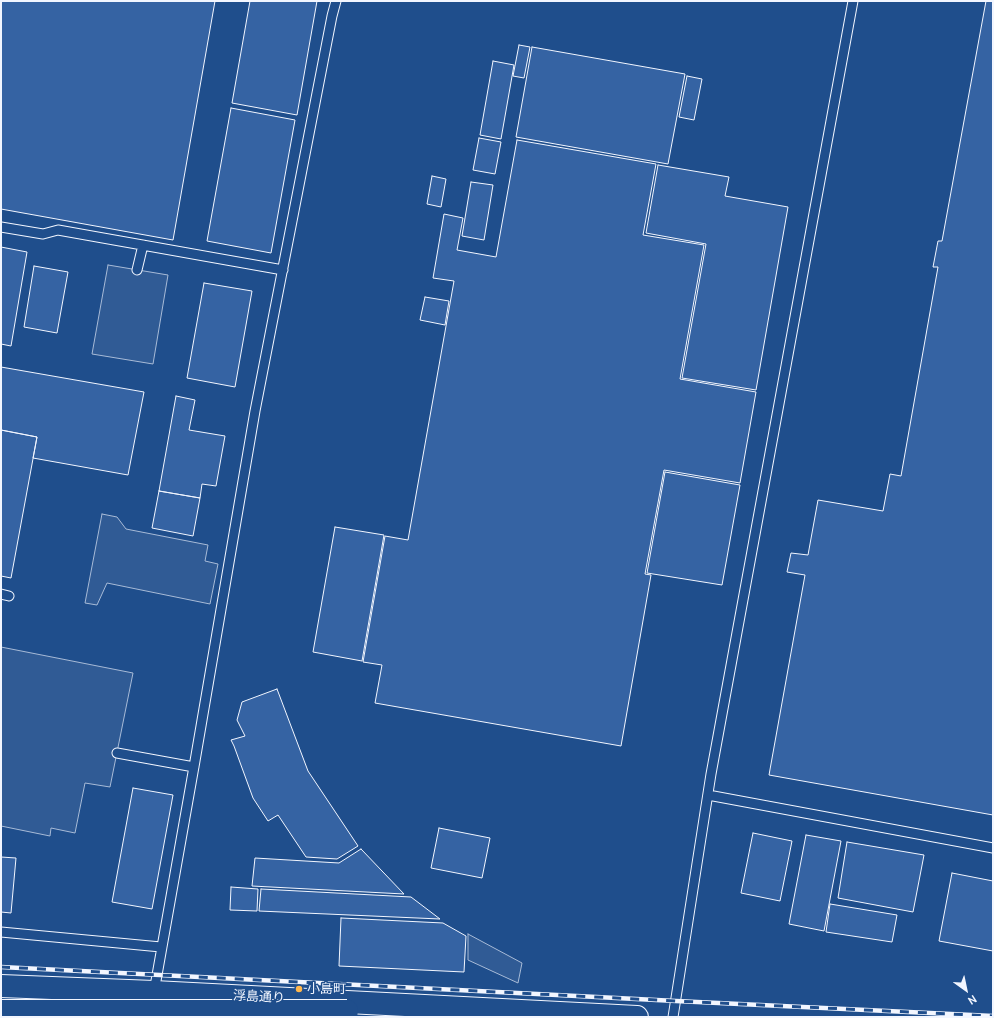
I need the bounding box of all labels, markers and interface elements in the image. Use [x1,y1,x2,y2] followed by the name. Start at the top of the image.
[946,970,986,1010] north arrow
[307,981,346,997] place label: 小島町
[294,984,304,994] marker: 小島町
[233,988,285,1006] street label: 浮島通り
[965,992,980,1008] text: N

